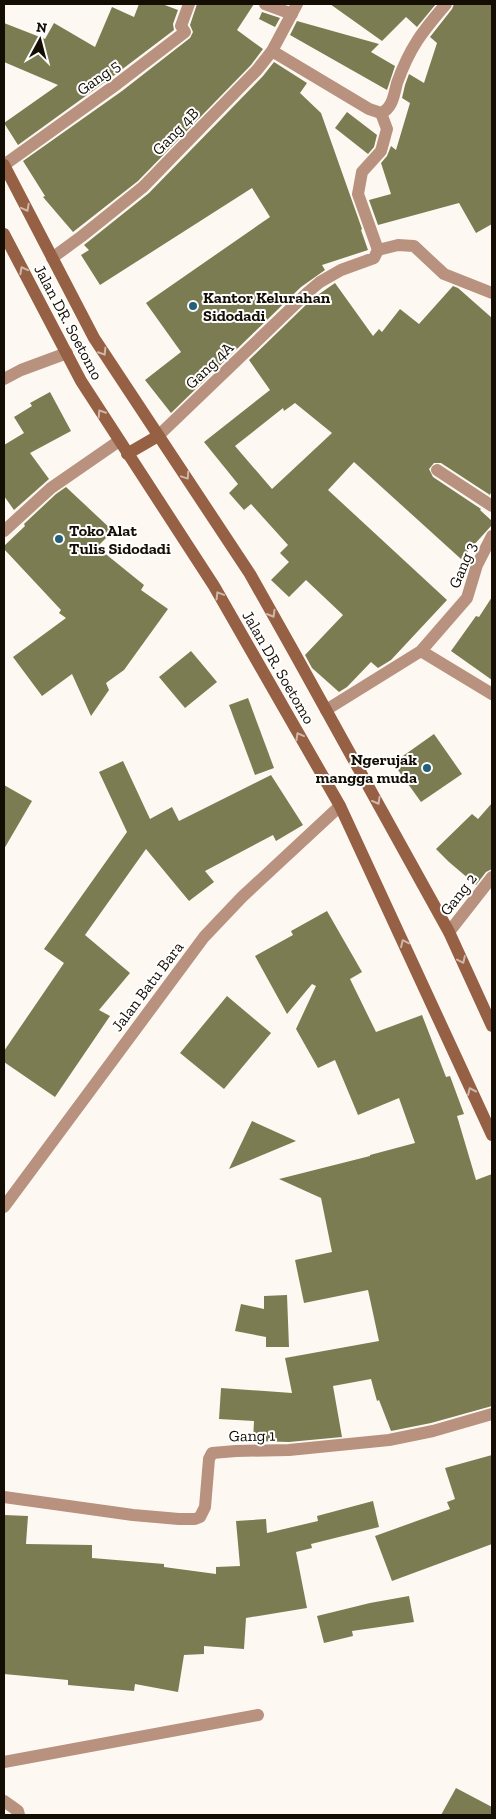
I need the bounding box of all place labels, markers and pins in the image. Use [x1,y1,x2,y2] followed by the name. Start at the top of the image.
[203,288,331,325] place label: Kantor Kelurahan Sidodadi
[187,300,199,312] marker: Kantor Kelurahan Sidodadi
[69,521,171,558] place label: Toko Alat Tulis Sidodadi
[53,533,65,545] marker: Toko Alat Tulis Sidodadi
[316,750,417,787] place label: Ngerujak mangga muda
[421,762,433,774] marker: Ngerujak mangga muda

